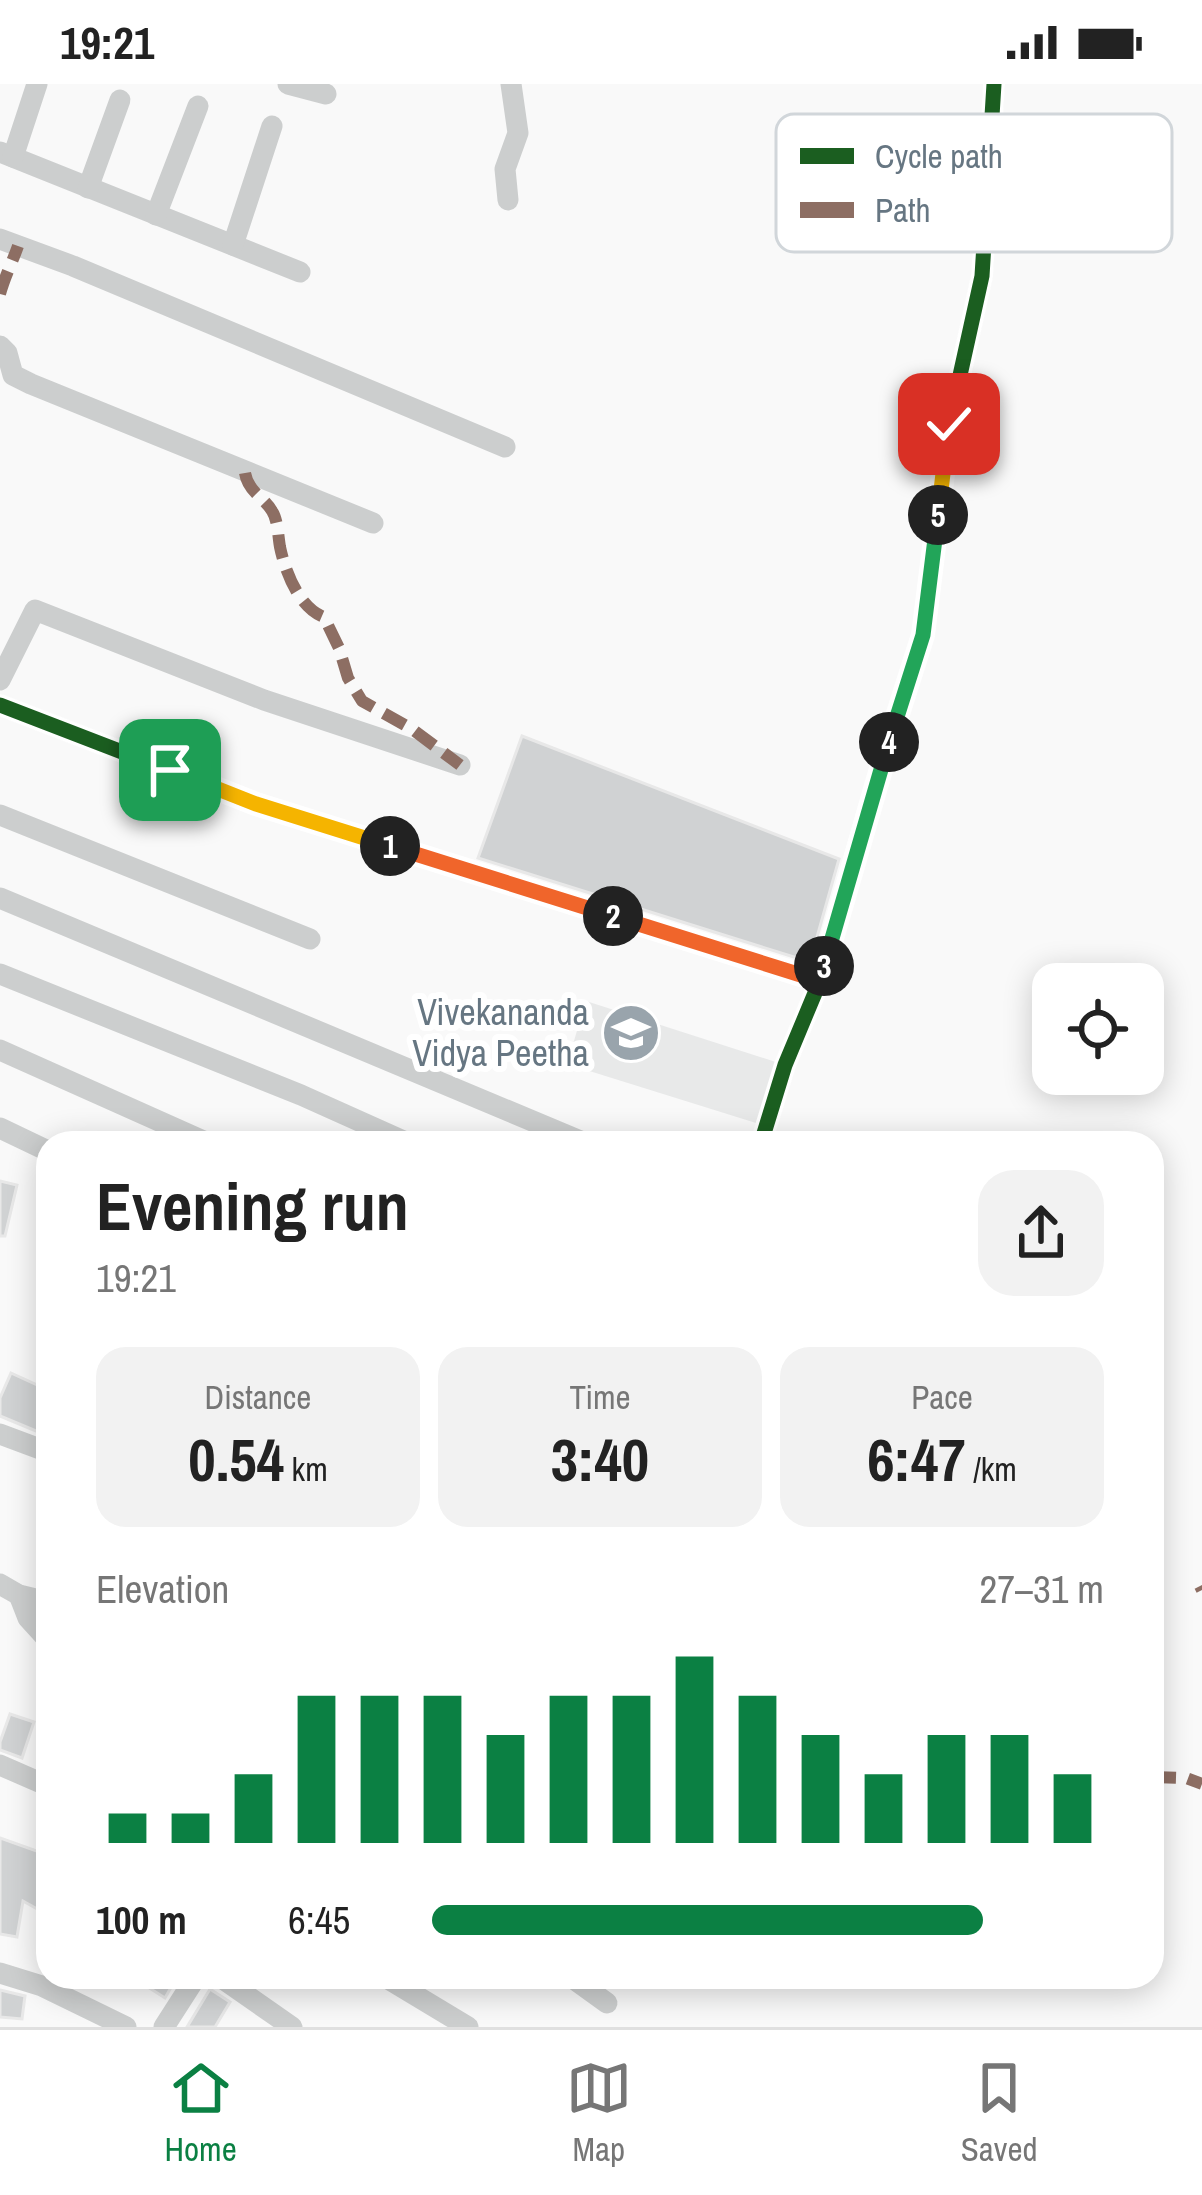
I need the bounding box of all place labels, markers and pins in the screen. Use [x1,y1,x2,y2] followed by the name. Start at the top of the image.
[898,373,1000,475] pin
[908,485,968,545] pin: 5
[859,712,919,772] pin: 4
[119,719,221,821] pin
[360,816,420,876] pin: 1
[583,886,643,946] pin: 2
[794,936,854,996] pin: 3
[412,988,589,1077] place label: Vivekananda Vidya Peetha
[600,1002,662,1064] school or university icon: Vivekananda Vidya Peetha

